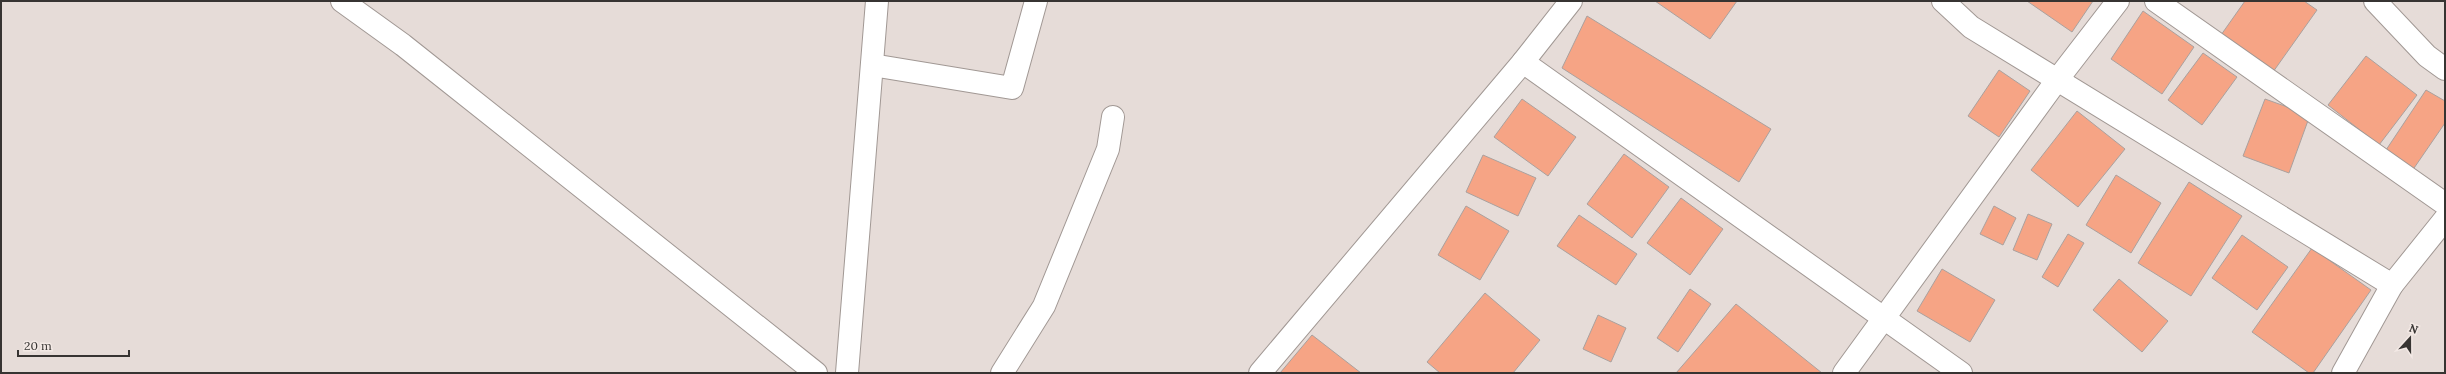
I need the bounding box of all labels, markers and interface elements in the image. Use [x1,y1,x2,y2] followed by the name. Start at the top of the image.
[2390,318,2430,358] north arrow
[2407,321,2421,337] text: N
[18,332,129,358] scale bar
[24,338,52,353] text: 20 m

